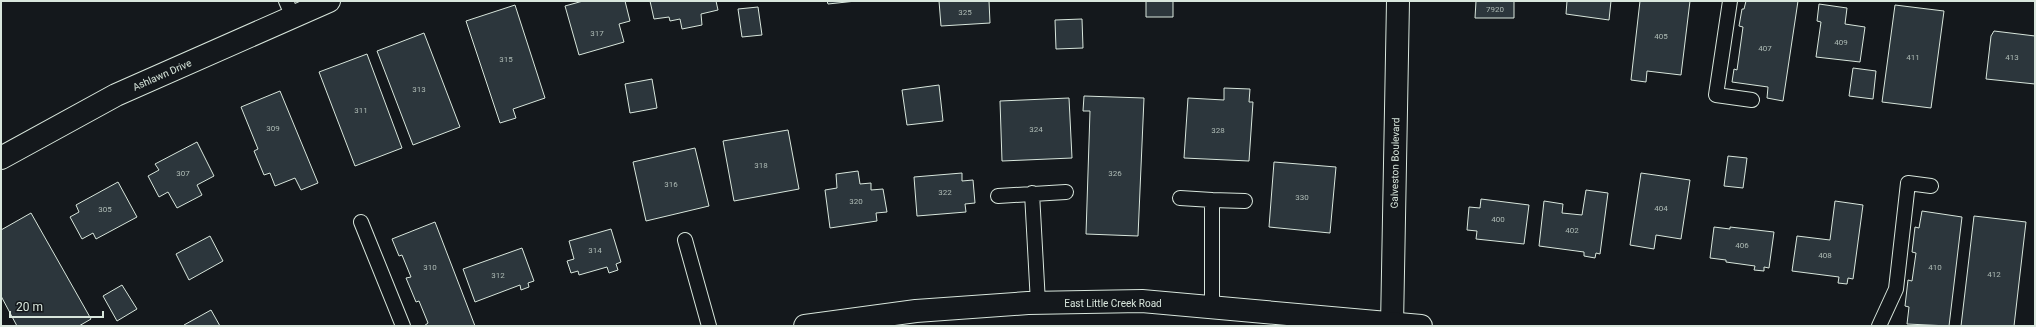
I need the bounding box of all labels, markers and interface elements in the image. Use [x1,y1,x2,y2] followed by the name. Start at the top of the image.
[1486,5,1504,14] house number: 7920
[958,8,972,17] house number: 325
[590,29,604,38] house number: 317
[1654,32,1668,41] house number: 405
[1834,38,1848,47] house number: 409
[1758,44,1772,53] house number: 407
[1906,53,1920,62] house number: 411
[2005,53,2019,62] house number: 413
[499,55,513,64] house number: 315
[131,57,193,93] street label: Ashlawn Drive
[412,85,426,94] house number: 313
[354,106,368,115] house number: 311
[1389,117,1401,209] street label: Galveston Boulevard
[266,124,280,133] house number: 309
[1029,125,1043,134] house number: 324
[1211,126,1225,135] house number: 328
[754,161,768,170] house number: 318
[176,169,190,178] house number: 307
[1108,169,1122,178] house number: 326
[664,180,678,189] house number: 316
[938,188,952,197] house number: 322
[1295,193,1309,202] house number: 330
[849,197,863,206] house number: 320
[1654,204,1668,213] house number: 404
[98,205,112,214] house number: 305
[1491,215,1505,224] house number: 400
[1565,226,1579,235] house number: 402
[1735,241,1749,250] house number: 406
[588,246,602,255] house number: 314
[1818,251,1832,260] house number: 408
[423,263,437,272] house number: 310
[1928,263,1942,272] house number: 410
[1987,270,2001,279] house number: 412
[491,271,505,280] house number: 312
[10,293,103,319] scale bar
[1064,298,1162,309] street label: East Little Creek Road
[16,300,43,314] text: 20 m

